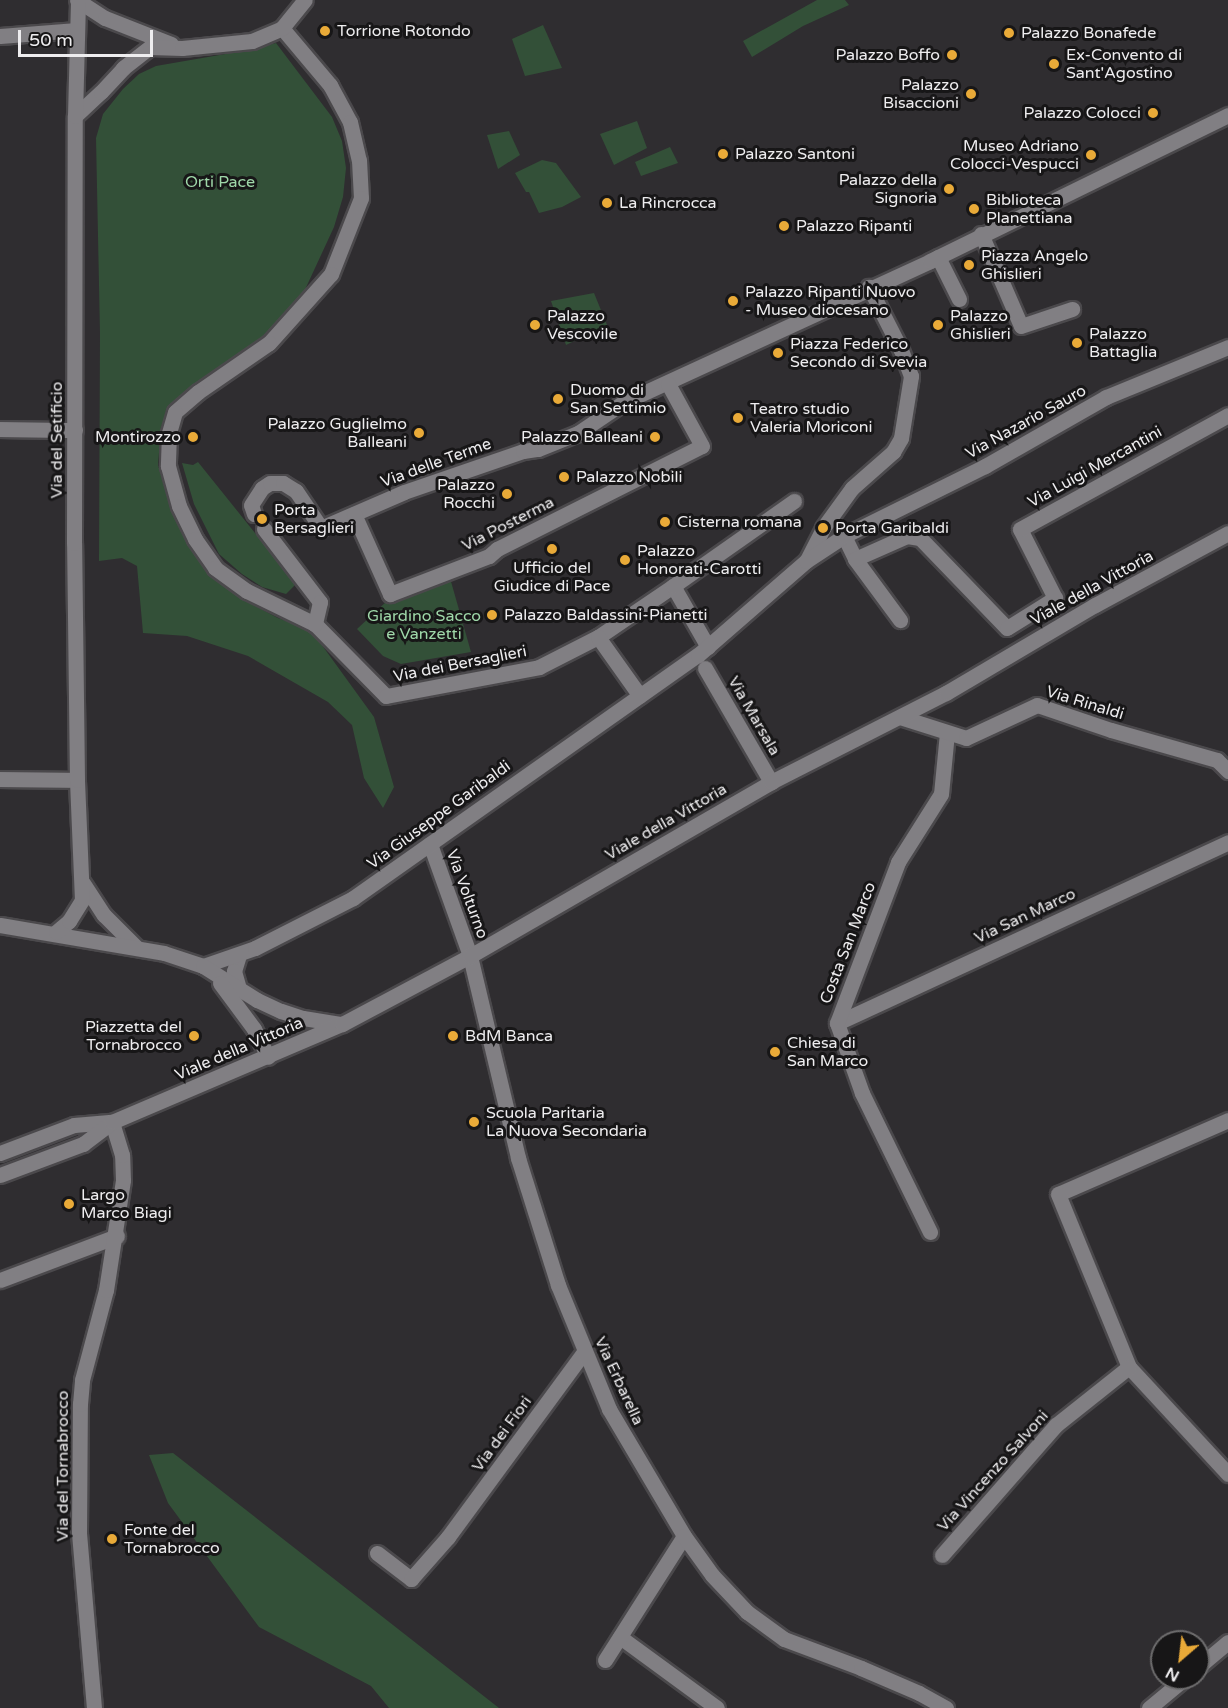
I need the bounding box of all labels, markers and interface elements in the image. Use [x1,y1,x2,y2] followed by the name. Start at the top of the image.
[21,18,156,56] scale bar
[337,21,471,41] place label: Torrione Rotondo
[1021,23,1156,43] place label: Palazzo Bonafede
[318,24,332,38] marker: Torrione Rotondo
[1002,26,1016,40] marker: Palazzo Bonafede
[29,29,73,51] text: 50 m
[836,45,940,65] place label: Palazzo Boffo
[1066,45,1182,83] place label: Ex-Convento di Sant'Agostino
[945,48,959,62] marker: Palazzo Boffo
[1047,57,1061,71] marker: Ex-Convento di Sant'Agostino
[883,75,959,113] place label: Palazzo Bisaccioni
[964,87,978,101] marker: Palazzo Bisaccioni
[1024,103,1141,123] place label: Palazzo Colocci
[1146,106,1160,120] marker: Palazzo Colocci
[950,136,1079,174] place label: Museo Adriano Colocci-Vespucci
[735,144,855,164] place label: Palazzo Santoni
[716,147,730,161] marker: Palazzo Santoni
[1084,148,1098,162] marker: Museo Adriano Colocci-Vespucci
[839,170,937,208] place label: Palazzo della Signoria
[185,172,255,192] park label: Orti Pace
[942,182,956,196] marker: Palazzo della Signoria
[986,190,1072,228] place label: Biblioteca Planettiana
[619,193,717,213] place label: La Rincrocca
[600,196,614,210] marker: La Rincrocca
[967,202,981,216] marker: Biblioteca Planettiana
[796,216,912,236] place label: Palazzo Ripanti
[777,219,791,233] marker: Palazzo Ripanti
[981,246,1088,284] place label: Piazza Angelo Ghislieri
[962,258,976,272] marker: Piazza Angelo Ghislieri
[745,282,915,320] place label: Palazzo Ripanti Nuovo - Museo diocesano
[726,294,740,308] marker: Palazzo Ripanti Nuovo - Museo diocesano
[547,306,618,344] place label: Palazzo Vescovile
[950,306,1011,344] place label: Palazzo Ghislieri
[528,318,542,332] marker: Palazzo Vescovile
[931,318,945,332] marker: Palazzo Ghislieri
[1089,324,1157,362] place label: Palazzo Battaglia
[790,334,927,372] place label: Piazza Federico Secondo di Svevia
[1070,336,1084,350] marker: Palazzo Battaglia
[771,346,785,360] marker: Piazza Federico Secondo di Svevia
[570,380,666,418] place label: Duomo di San Settimio
[962,381,1090,463] street label: Via Nazario Sauro
[47,382,67,498] street label: Via del Setificio
[551,392,565,406] marker: Duomo di San Settimio
[750,399,873,437] place label: Teatro studio Valeria Moriconi
[731,411,745,425] marker: Teatro studio Valeria Moriconi
[267,414,407,452] place label: Palazzo Guglielmo Balleani
[1025,422,1165,512] street label: Via Luigi Mercantini
[412,426,426,440] marker: Palazzo Guglielmo Balleani
[95,427,181,447] place label: Montirozzo
[521,427,643,447] place label: Palazzo Balleani
[186,430,200,444] marker: Montirozzo
[648,430,662,444] marker: Palazzo Balleani
[378,434,494,492] street label: Via delle Terme
[576,467,683,487] place label: Palazzo Nobili
[557,470,571,484] marker: Palazzo Nobili
[437,475,495,513] place label: Palazzo Rocchi
[500,487,514,501] marker: Palazzo Rocchi
[459,493,557,555] street label: Via Posterma
[274,500,354,538] place label: Porta Bersaglieri
[255,512,269,526] marker: Porta Bersaglieri
[677,512,802,532] place label: Cisterna romana
[658,515,672,529] marker: Cisterna romana
[835,518,949,538] place label: Porta Garibaldi
[816,521,830,535] marker: Porta Garibaldi
[637,541,761,579] place label: Palazzo Honorati-Carotti
[545,542,559,556] marker: Ufficio del Giudice di Pace
[1027,546,1157,630] street label: Viale della Vittoria
[618,553,632,567] marker: Palazzo Honorati-Carotti
[494,558,610,596] place label: Ufficio del Giudice di Pace
[504,605,707,625] place label: Palazzo Baldassini-Pianetti
[367,606,481,644] park label: Giardino Sacco e Vanzetti
[485,608,499,622] marker: Palazzo Baldassini-Pianetti
[392,642,528,686] street label: Via dei Bersaglieri
[724,673,784,759] street label: Via Marsala
[1044,682,1126,724] street label: Via Rinaldi
[364,757,514,873] street label: Via Giuseppe Garibaldi
[602,779,730,865] street label: Viale della Vittoria
[442,847,492,941] street label: Via Volturno
[816,879,880,1007] street label: Costa San Marco
[971,884,1079,948] street label: Via San Marco
[172,1013,306,1085] street label: Viale della Vittoria
[85,1017,182,1055] place label: Piazzetta del Tornabrocco
[465,1026,553,1046] place label: BdM Banca
[187,1029,201,1043] marker: Piazzetta del Tornabrocco
[446,1029,460,1043] marker: BdM Banca
[787,1033,868,1071] place label: Chiesa di San Marco
[768,1045,782,1059] marker: Chiesa di San Marco
[486,1103,647,1141] place label: Scuola Paritaria La Nuova Secondaria
[467,1115,481,1129] marker: Scuola Paritaria La Nuova Secondaria
[81,1185,172,1223] place label: Largo Marco Biagi
[62,1197,76,1211] marker: Largo Marco Biagi
[590,1334,648,1428] street label: Via Erbarella
[53,1390,73,1542] street label: Via del Tornabrocco
[468,1392,536,1476] street label: Via dei Fiori
[933,1406,1053,1536] street label: Via Vincenzo Salvoni
[124,1520,220,1558] place label: Fonte del Tornabrocco
[105,1532,119,1546] marker: Fonte del Tornabrocco
[1150,1630,1210,1690] north arrow
[1162,1662,1183,1686] text: N

